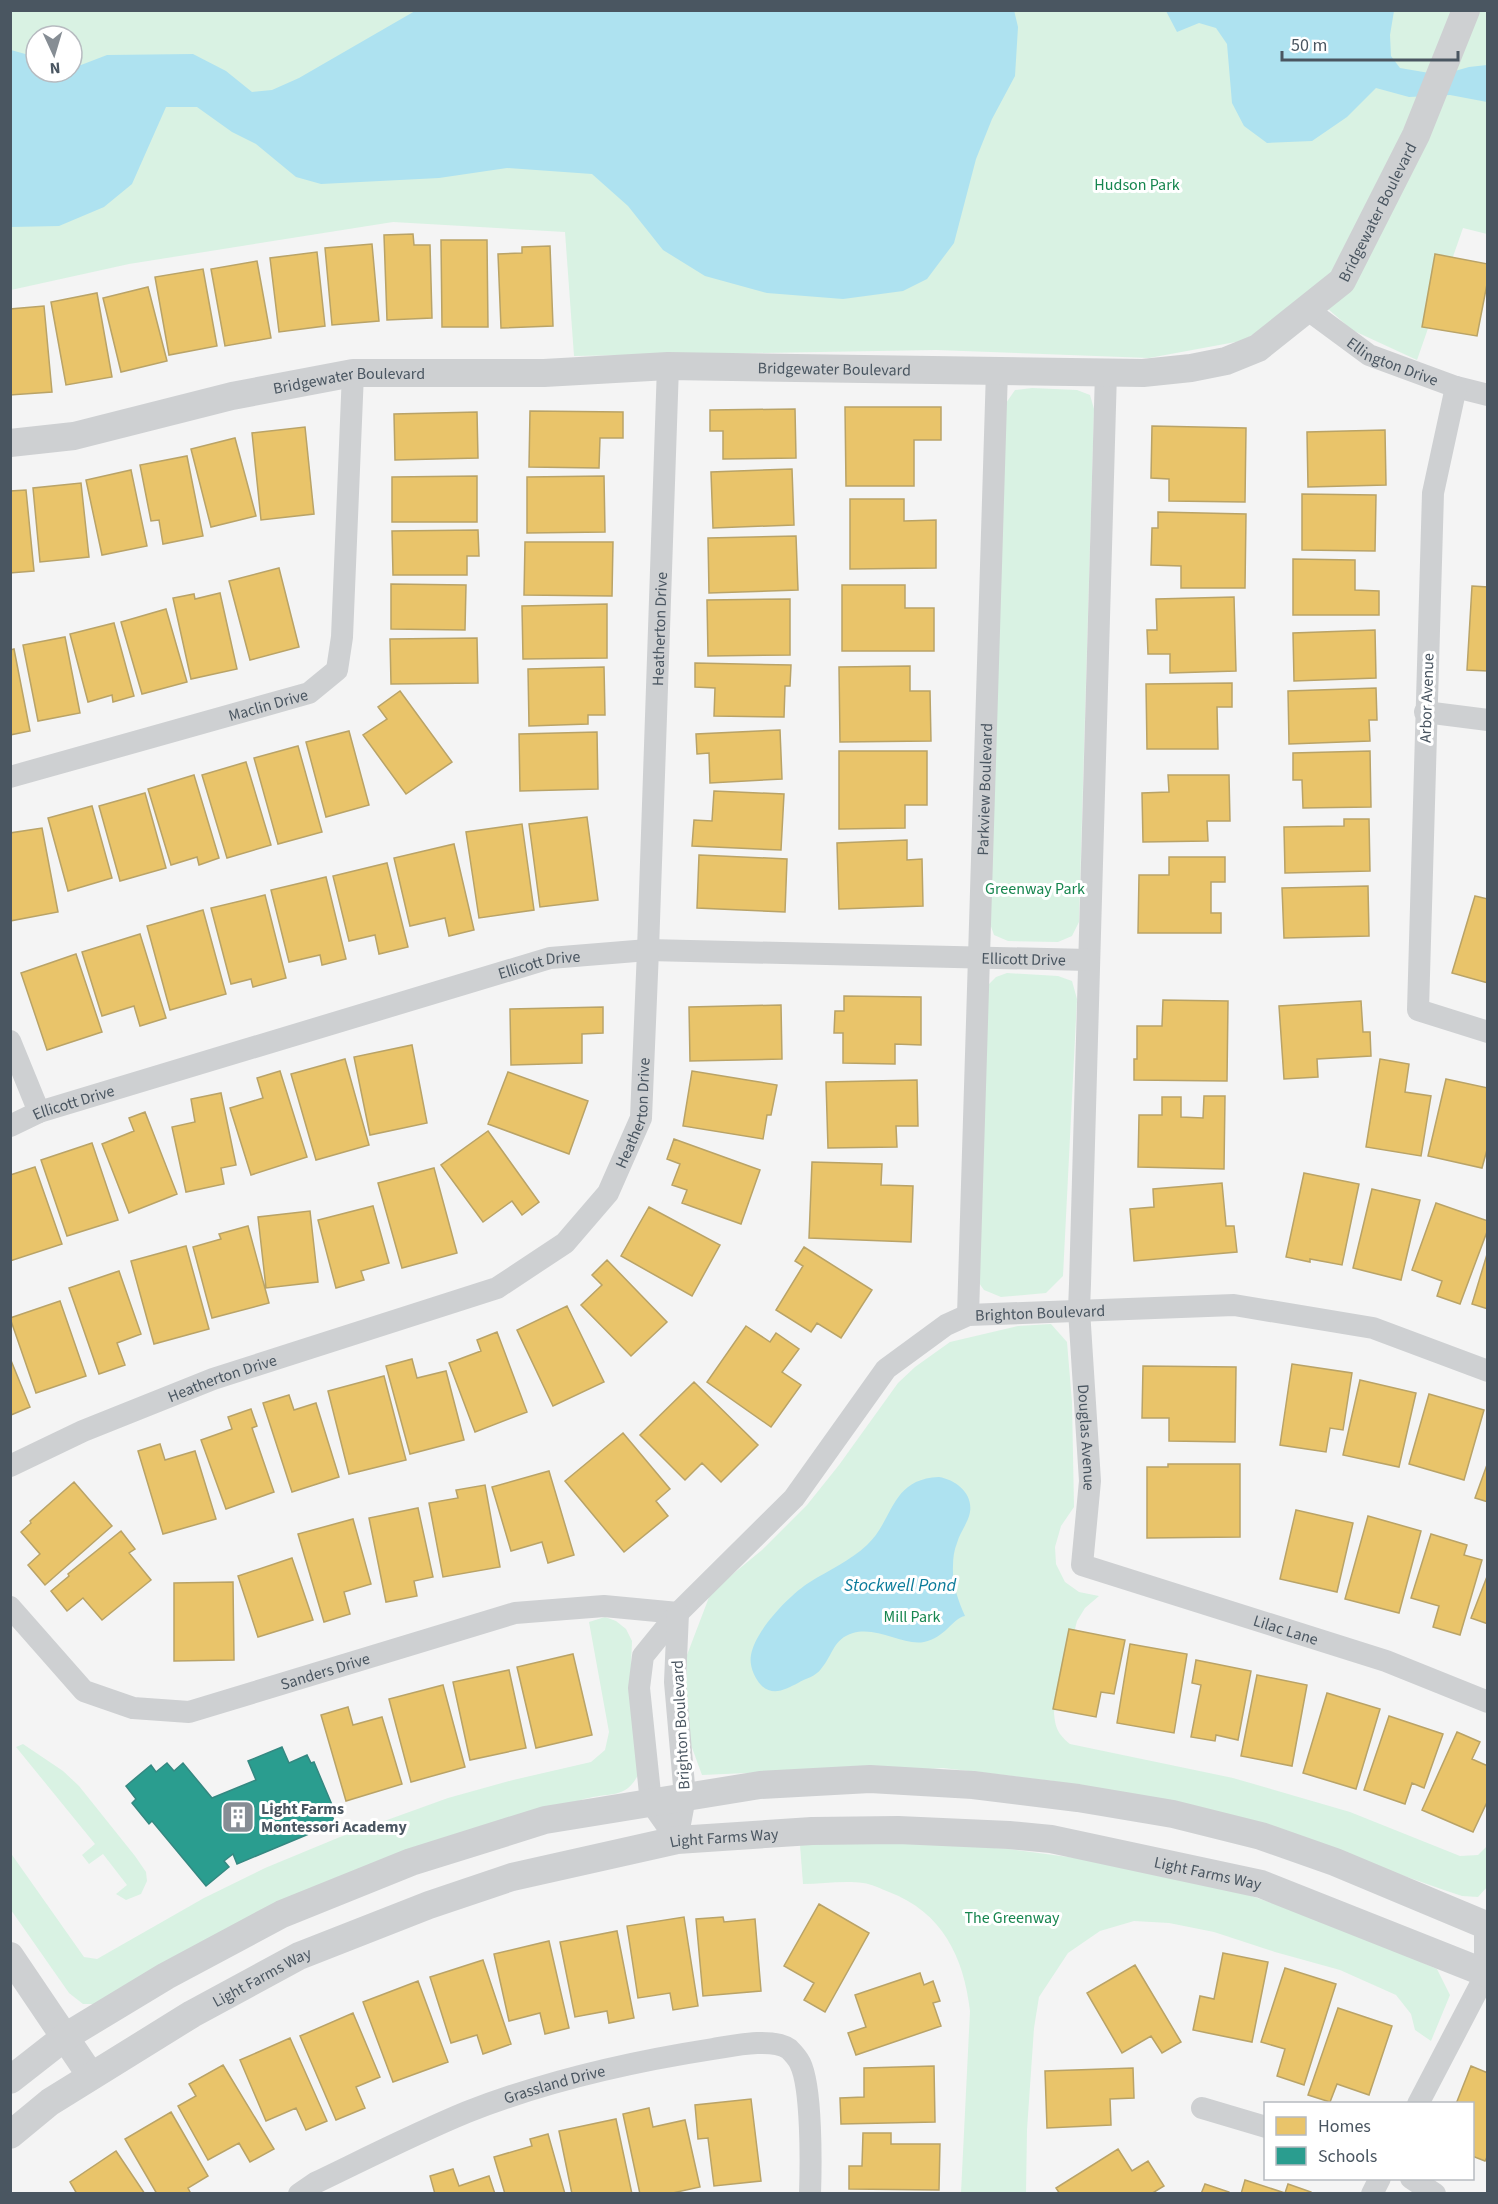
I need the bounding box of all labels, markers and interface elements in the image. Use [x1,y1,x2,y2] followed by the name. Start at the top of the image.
[24,24,84,84] north arrow
[1282,24,1458,62] scale bar
[1291,33,1327,58] text: 50 m
[49,57,61,79] text: N
[1333,139,1422,286] street label: Bridgewater Boulevard
[1094,174,1180,196] park label: Hudson Park
[1342,332,1441,392] street label: Ellington Drive
[757,357,911,382] street label: Bridgewater Boulevard
[271,363,425,400] street label: Bridgewater Boulevard
[647,571,673,686] street label: Heatherton Drive
[1414,653,1440,743] street label: Arbor Avenue
[226,684,311,727] street label: Maclin Drive
[972,723,998,856] street label: Parkview Boulevard
[985,878,1085,900] park label: Greenway Park
[495,946,581,985] street label: Ellicott Drive
[981,948,1066,971] street label: Ellicott Drive
[610,1057,656,1172] street label: Heatherton Drive
[29,1080,117,1126] street label: Ellicott Drive
[975,1300,1105,1327] street label: Brighton Boulevard
[165,1349,280,1408] street label: Heatherton Drive
[1072,1383,1100,1492] street label: Douglas Avenue
[844,1573,956,1598] water label: Stockwell Pond
[884,1606,940,1628] park label: Mill Park
[1250,1610,1321,1651] street label: Lilac Lane
[278,1648,373,1696] street label: Sanders Drive
[667,1660,695,1790] street label: Brighton Boulevard
[261,1798,407,1838] place label: Light Farms Montessori Academy
[220,1799,256,1835] building icon: Light Farms Montessori Academy
[667,1823,780,1853] street label: Light Farms Way
[1152,1851,1264,1896] street label: Light Farms Way
[964,1907,1060,1929] park label: The Greenway
[209,1942,315,2013] street label: Light Farms Way
[501,2060,607,2110] street label: Grassland Drive
[1264,2102,1474,2180] legend
[1318,2114,1371,2139] text: Homes
[1318,2144,1377,2169] text: Schools

